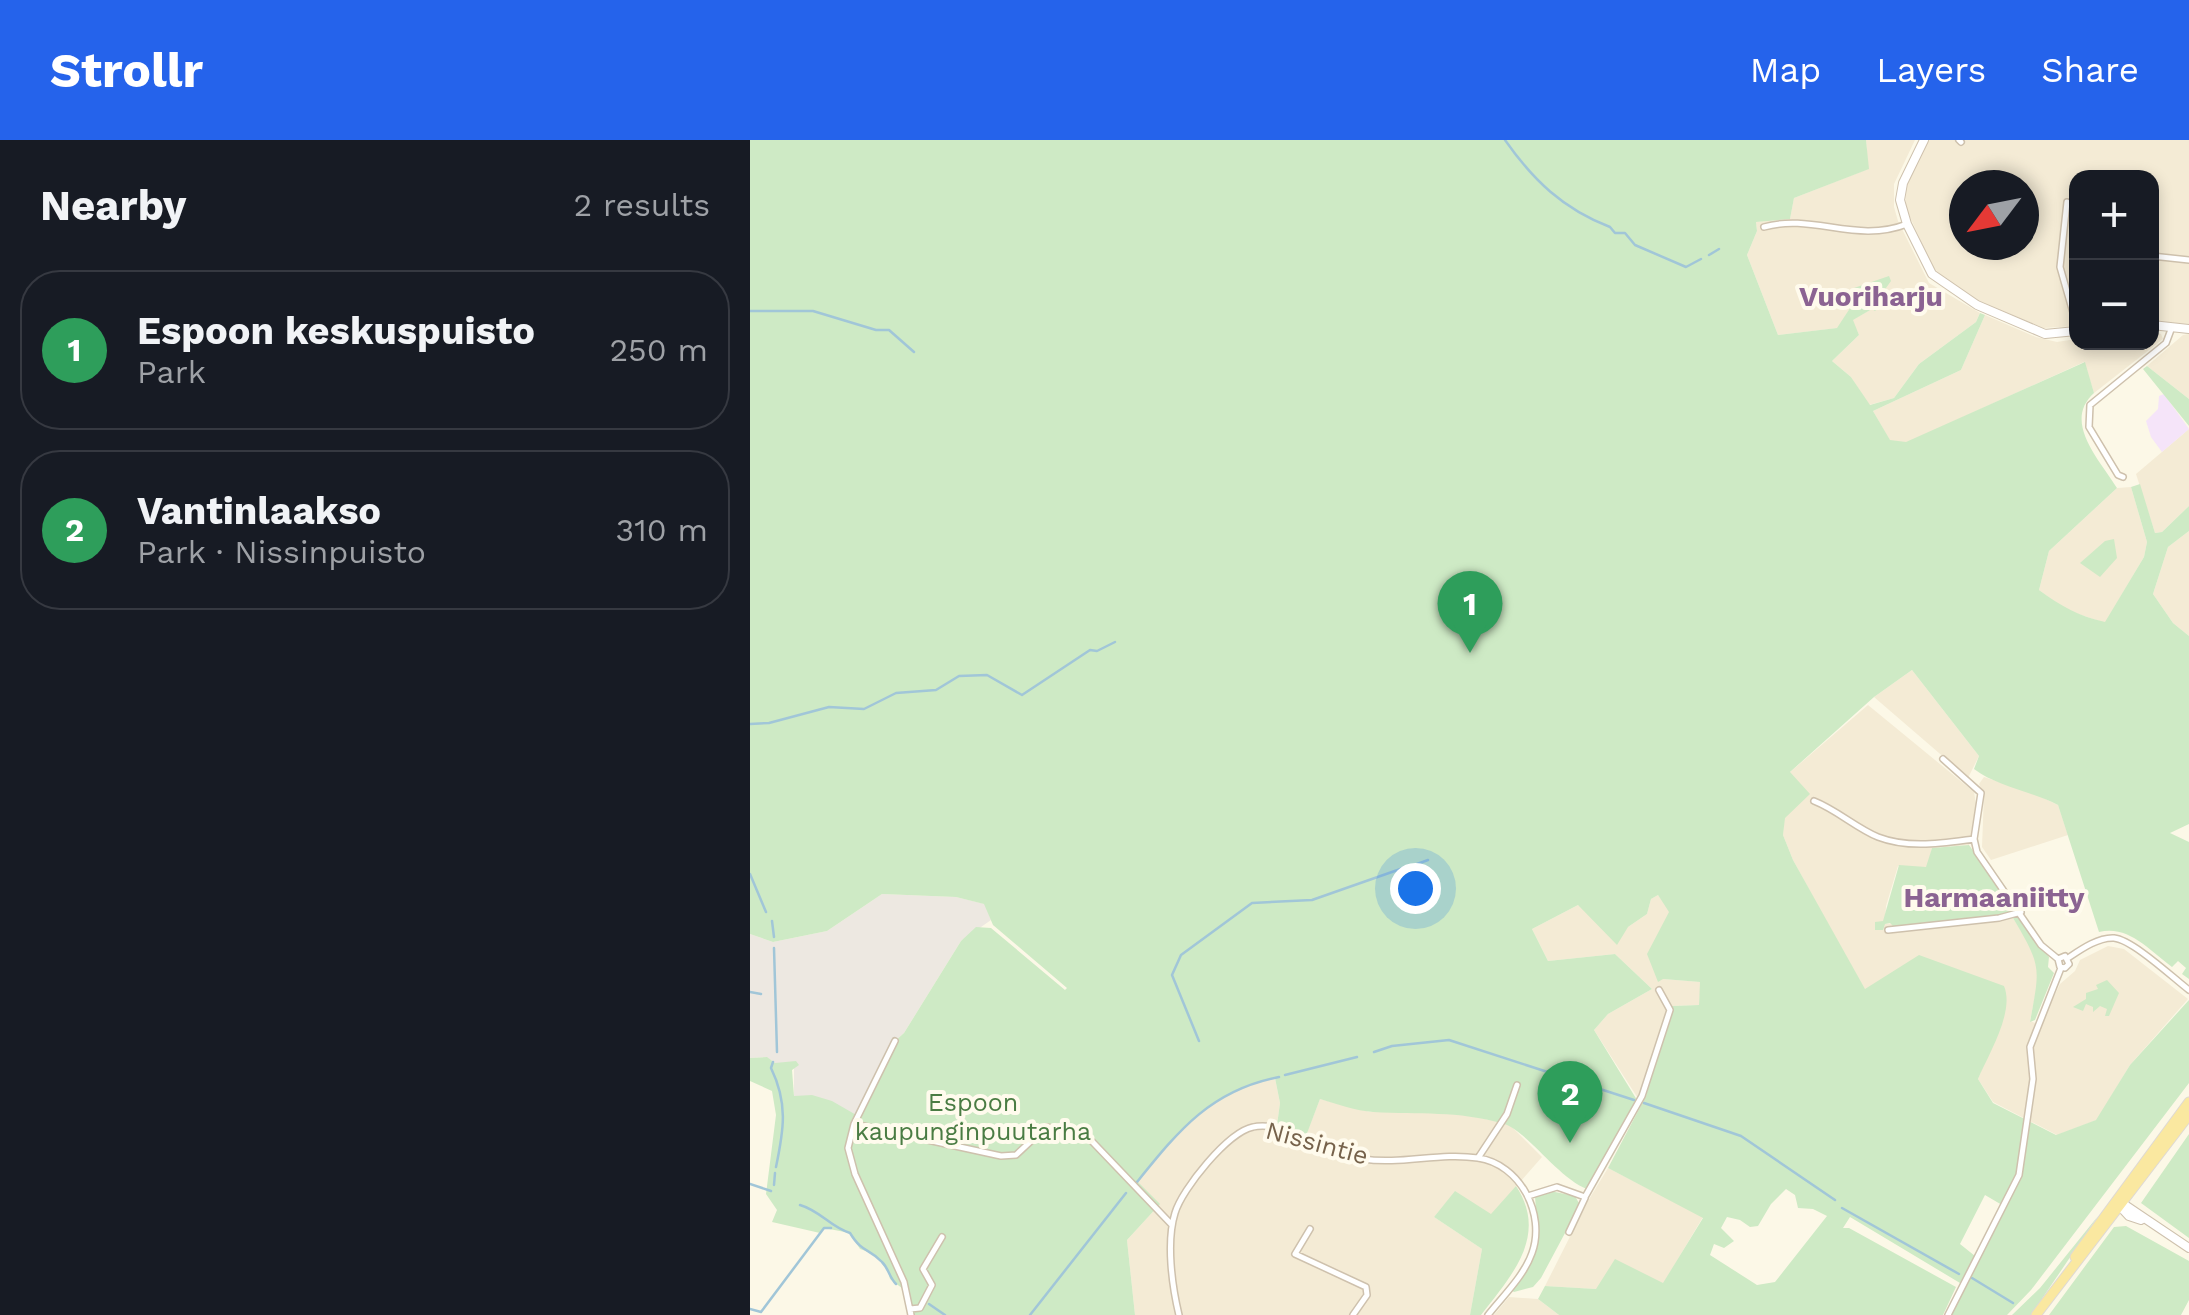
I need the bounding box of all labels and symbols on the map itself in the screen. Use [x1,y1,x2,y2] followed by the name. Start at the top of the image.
[1949,170,2039,260] north arrow
[1799,280,1943,313] district label: Vuoriharju
[1438,570,1502,653] pin: 1
[1390,863,1441,914] your location
[1903,881,2085,914] district label: Harmaaniitty
[1538,1060,1602,1143] pin: 2
[855,1088,1091,1146] park label: Espoon kaupunginpuutarha
[1263,1115,1371,1171] street label: Nissintie

